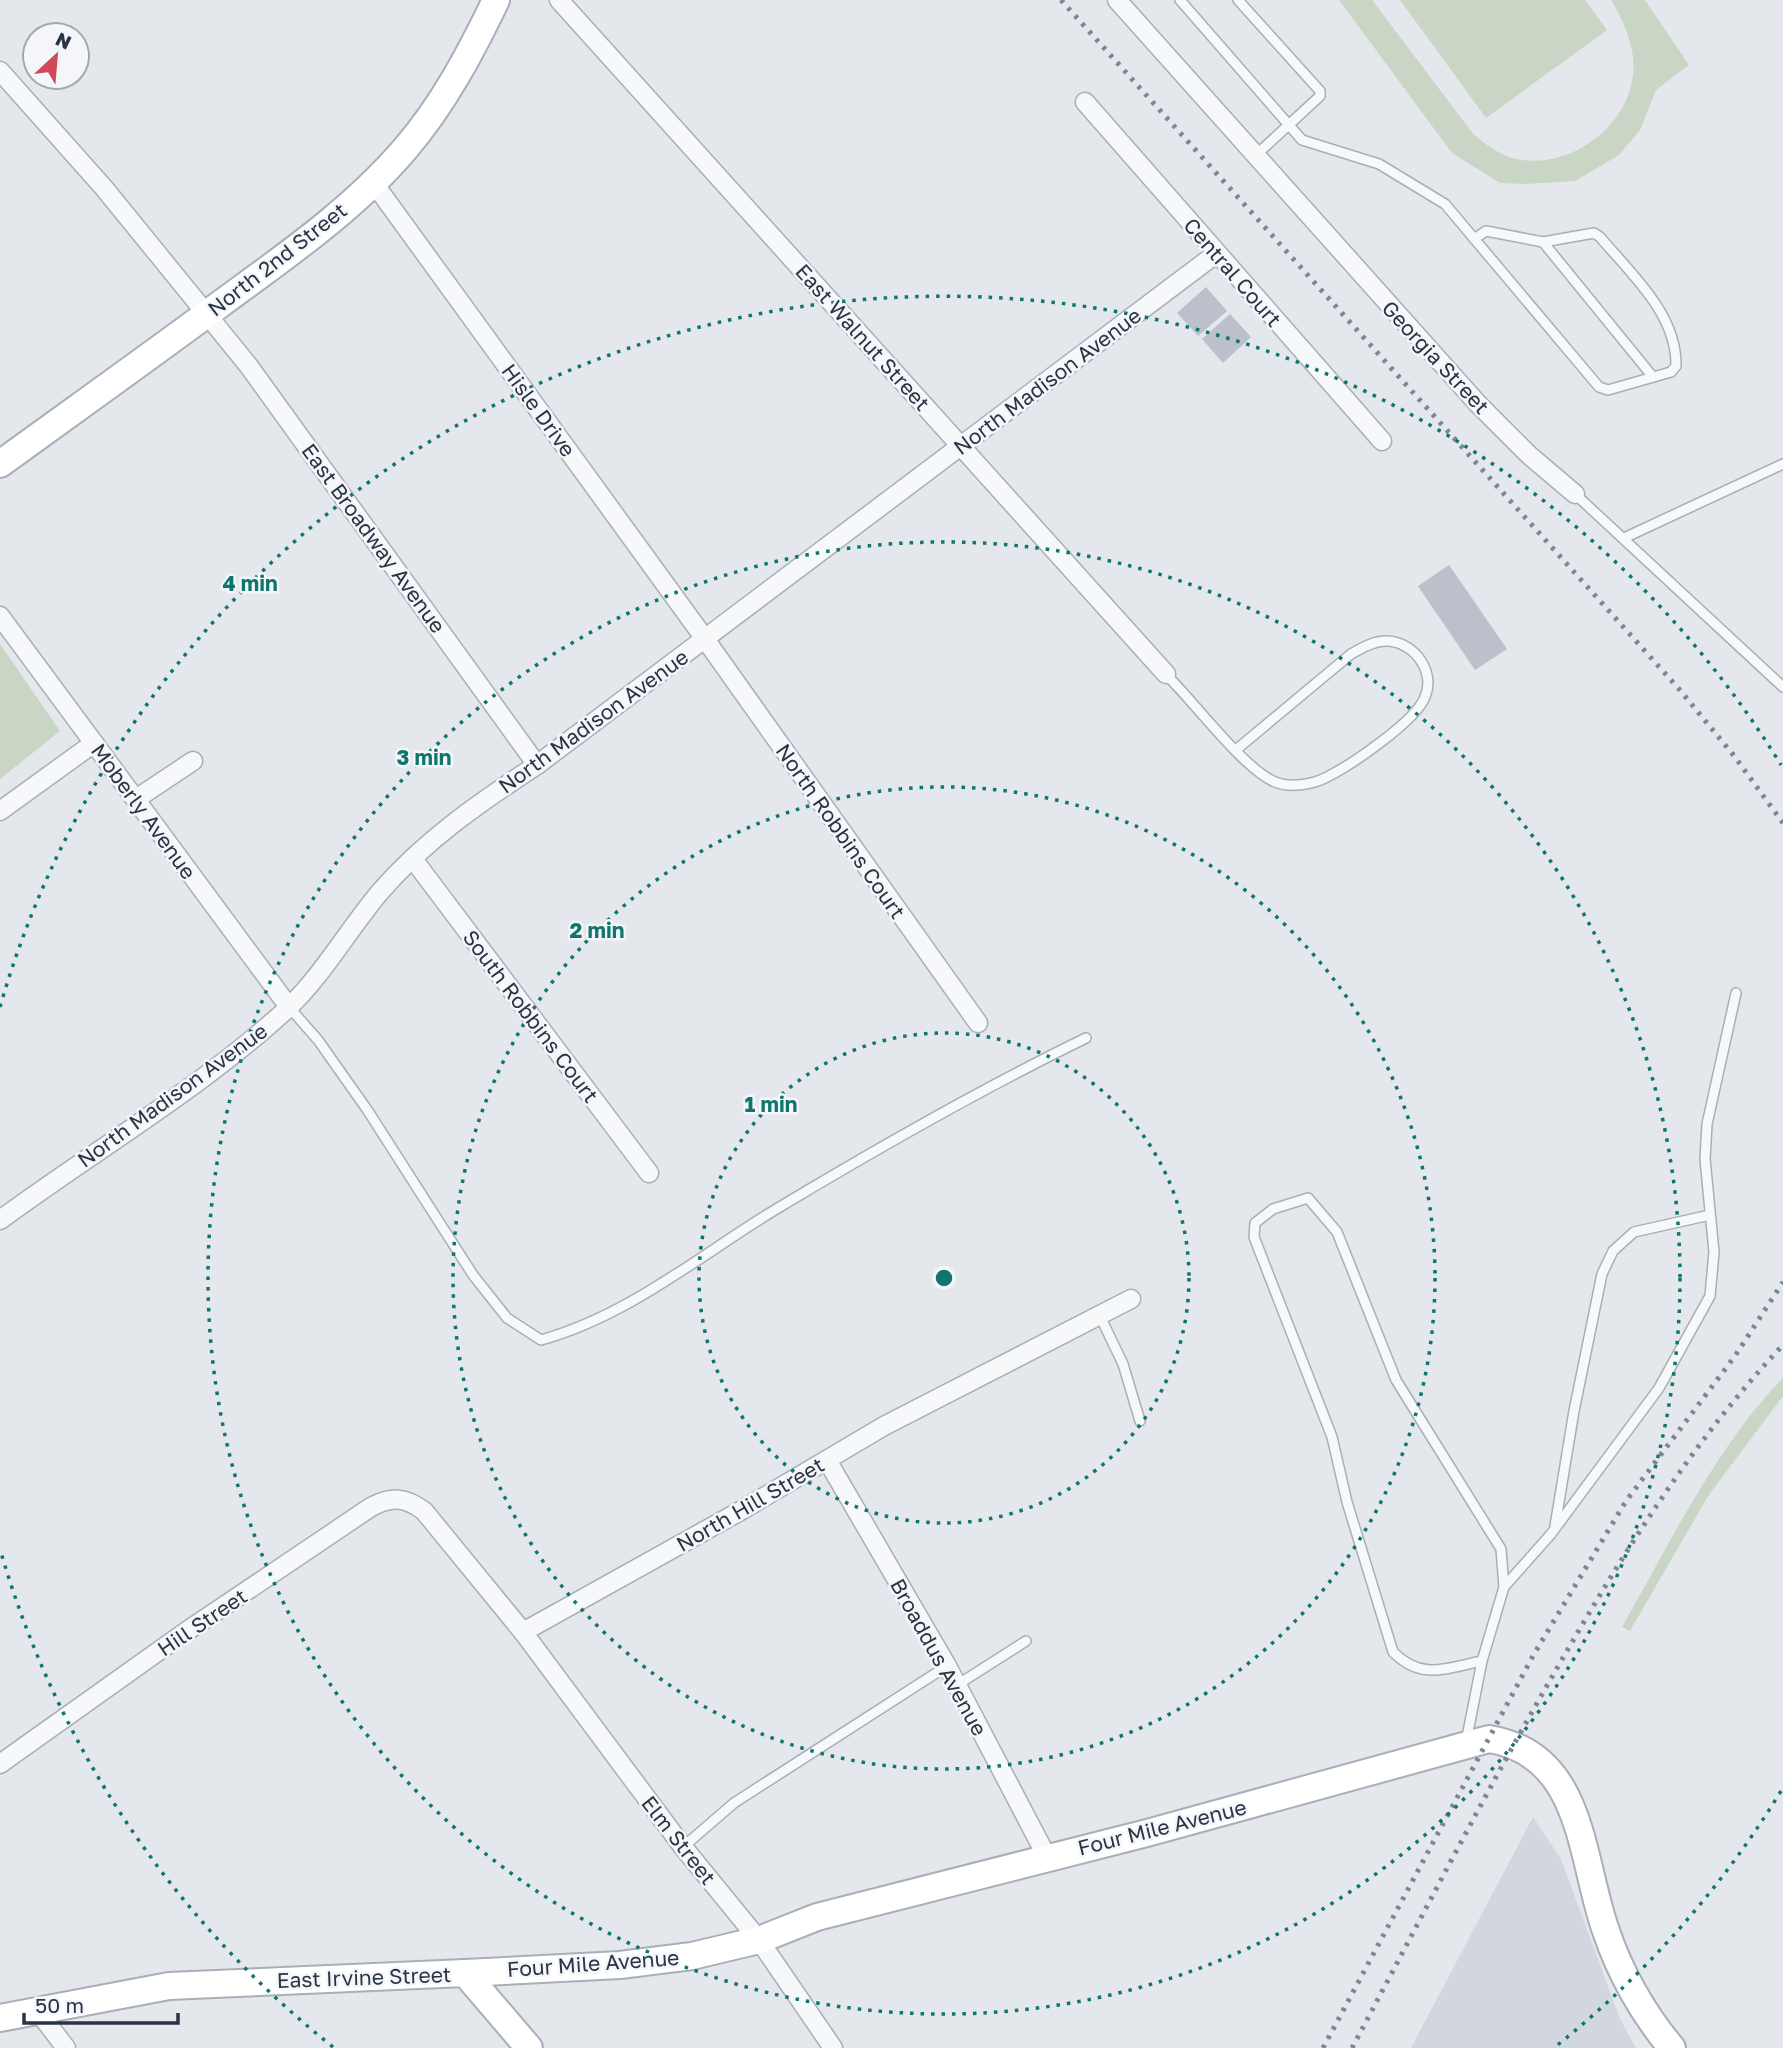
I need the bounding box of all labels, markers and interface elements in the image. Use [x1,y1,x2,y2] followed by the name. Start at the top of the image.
[21,21,91,91] north arrow
[52,27,75,54] text: N
[202,197,352,321] street label: North 2nd Street
[1179,212,1287,332] street label: Central Court
[790,258,936,416] street label: East Walnut Street
[1377,295,1495,419] street label: Georgia Street
[948,302,1146,460] street label: North Madison Avenue
[497,358,581,462] street label: Hisle Drive
[297,438,451,638] street label: East Broadway Avenue
[222,570,278,596] text: 4 min
[493,643,693,799] street label: North Madison Avenue
[86,738,202,884] street label: Moberly Avenue
[771,738,911,924] street label: North Robbins Court
[397,744,451,770] text: 3 min
[570,917,624,943] text: 2 min
[458,925,604,1107] street label: South Robbins Court
[72,1017,272,1173] street label: North Madison Avenue
[745,1091,797,1117] text: 1 min
[932,1266,956,1290] centre of rings
[672,1451,828,1557] street label: North Hill Street
[885,1574,993,1740] street label: Broaddus Avenue
[152,1583,252,1661] street label: Hill Street
[636,1790,722,1890] street label: Elm Street
[1075,1793,1249,1861] street label: Four Mile Avenue
[506,1944,680,1982] street label: Four Mile Avenue
[276,1961,452,1993] street label: East Irvine Street
[24,1982,178,2026] scale bar
[35,1992,84,2018] text: 50 m

